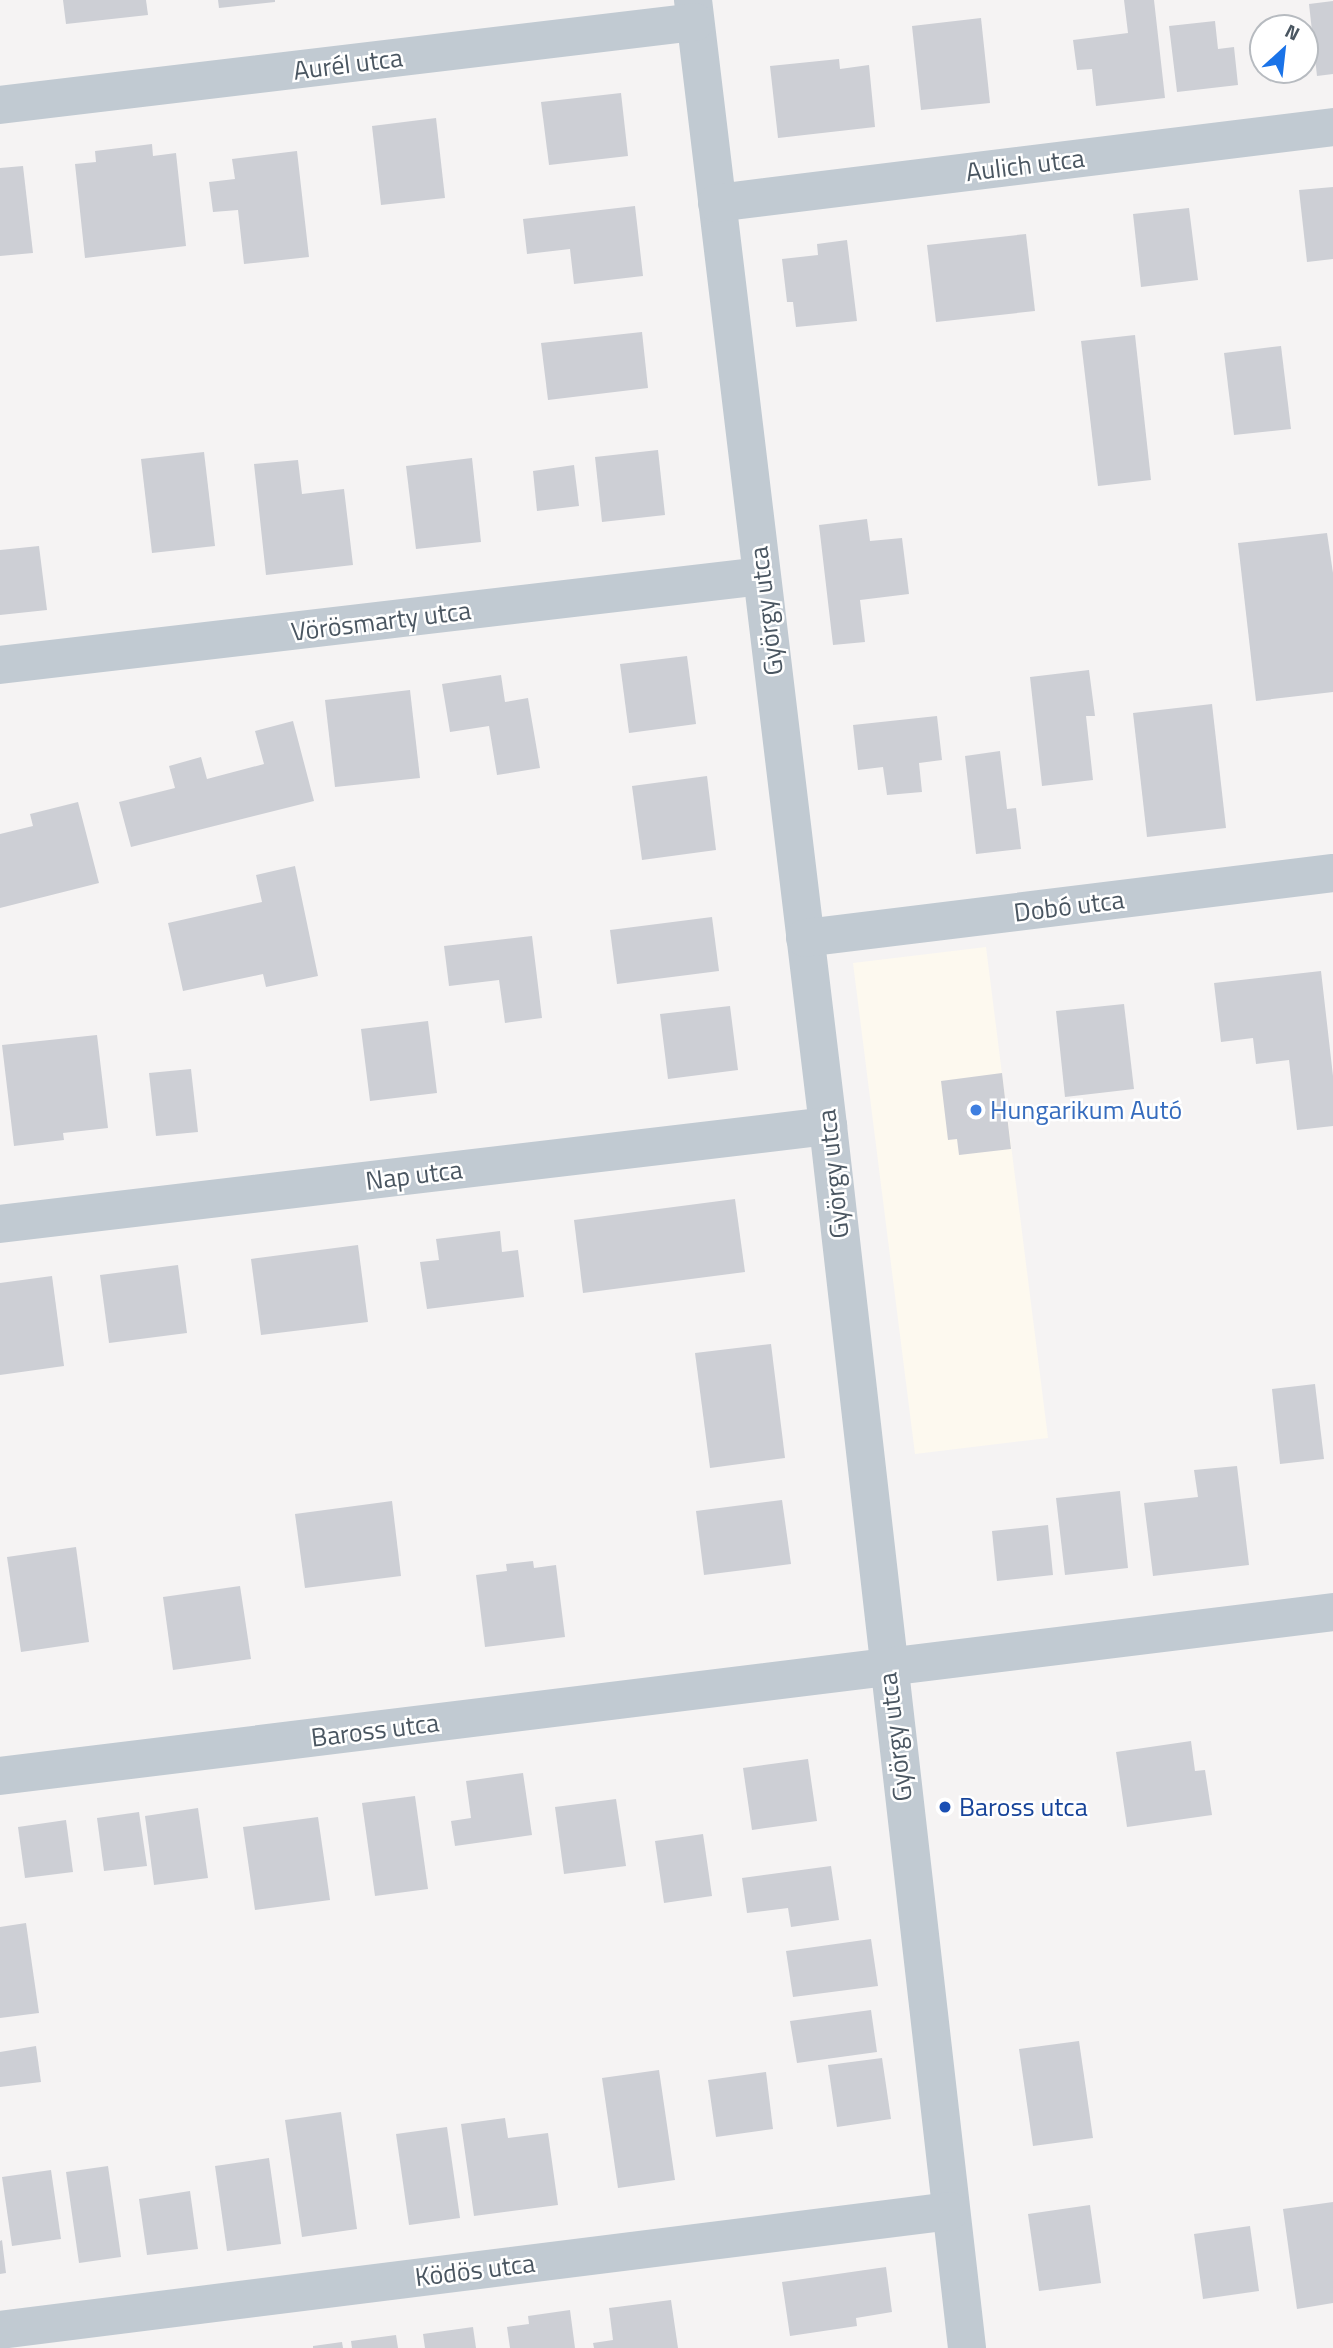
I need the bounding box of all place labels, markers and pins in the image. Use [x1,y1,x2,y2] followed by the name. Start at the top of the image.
[990,1094,1182,1126] place label: Hungarikum Autó
[968,1102,984,1118] marker: Hungarikum Autó
[959,1791,1088,1823] place label: Baross utca
[937,1799,953,1815] marker: Baross utca

